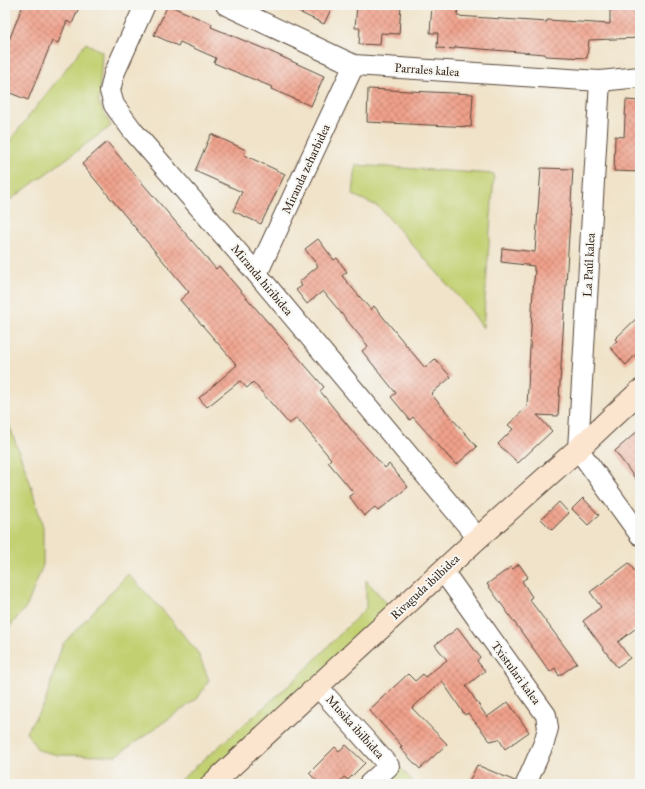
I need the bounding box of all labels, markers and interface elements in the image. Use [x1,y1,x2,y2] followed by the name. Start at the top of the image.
[394,61,461,79] street label: Parrales kalea
[279,121,333,216] street label: Miranda zeharbidea
[580,232,598,298] street label: La Paúl kalea
[228,242,296,319] street label: Miranda hiribidea
[388,551,464,623] street label: Rivaguda ibilbidea
[488,639,544,708] street label: Txistulari kalea
[323,692,388,762] street label: Musika ibilbidea

